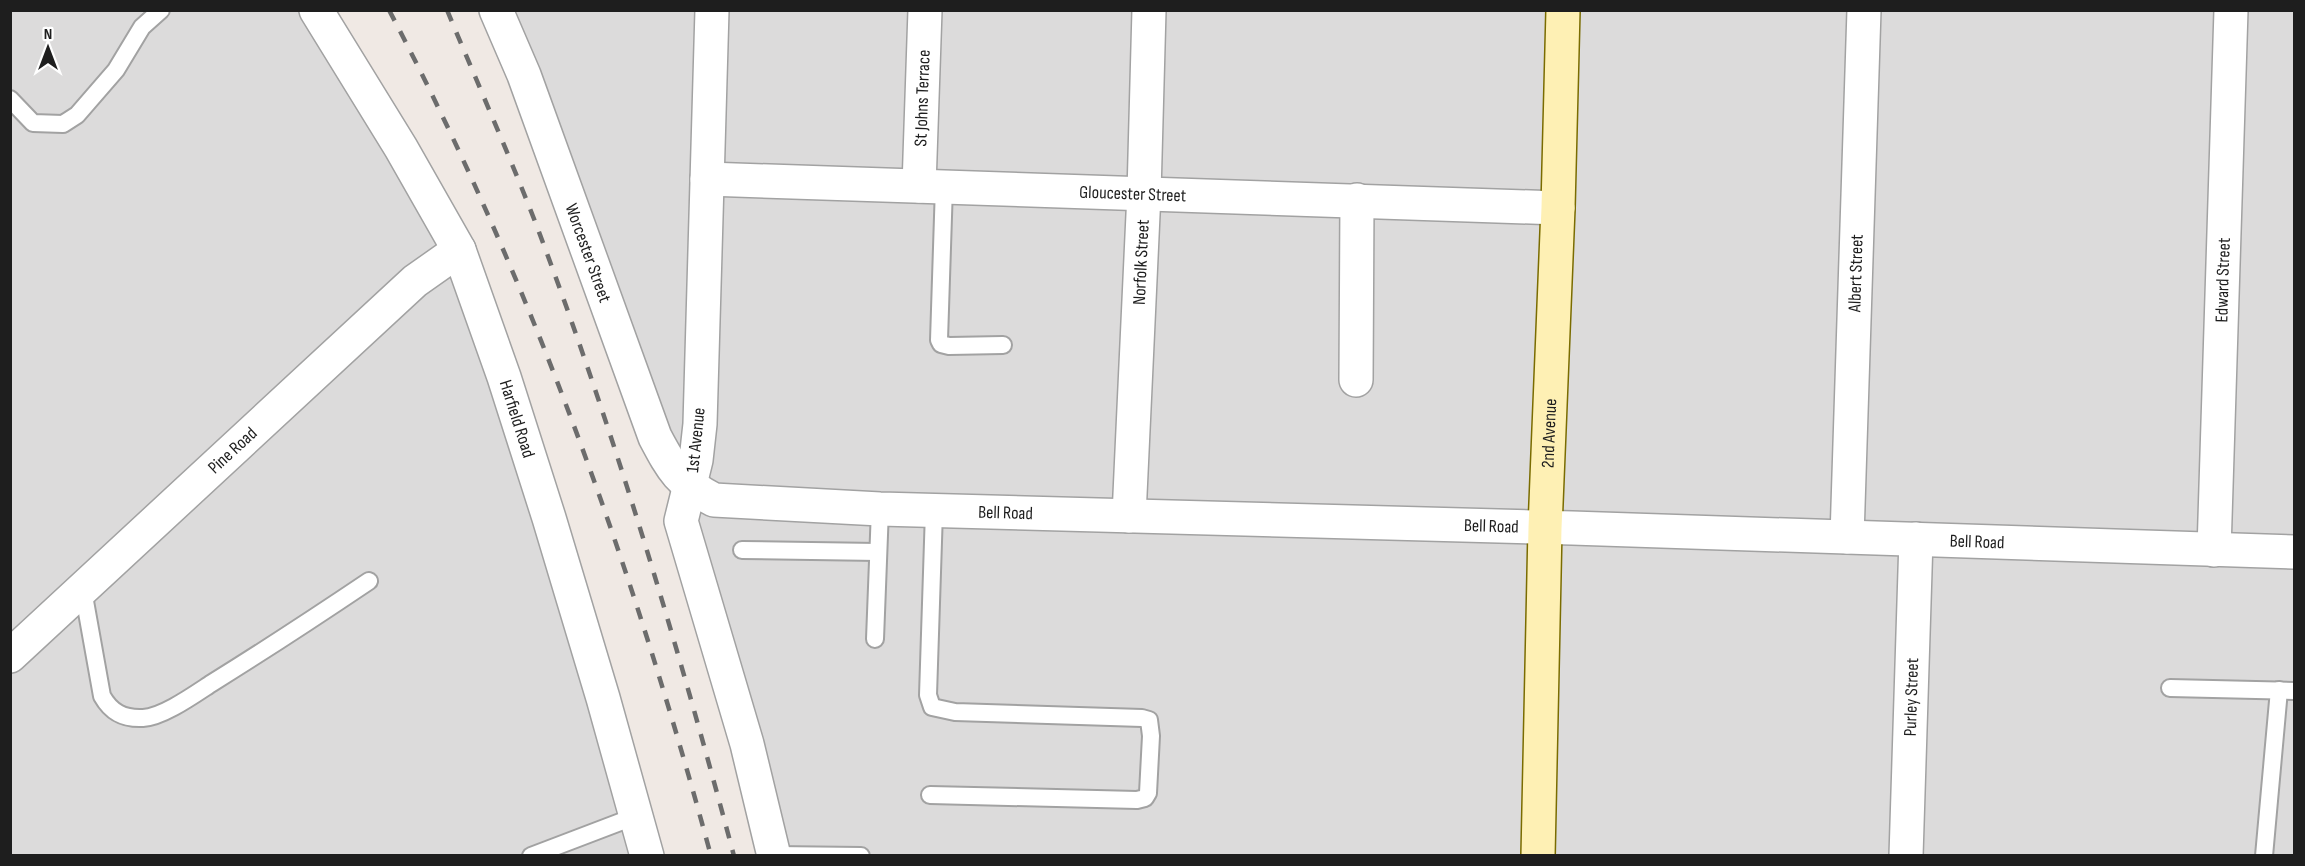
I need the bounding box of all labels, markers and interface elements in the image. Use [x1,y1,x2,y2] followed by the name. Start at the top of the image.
[18,18,78,78] north arrow
[44,25,52,44] text: N
[910,49,934,147] street label: St Johns Terrace
[1079,181,1187,206] street label: Gloucester Street
[561,201,616,306] street label: Worcester Street
[1128,219,1153,305] street label: Norfolk Street
[1844,233,1867,313] street label: Albert Street
[2211,237,2234,323] street label: Edward Street
[495,377,540,460] street label: Harfield Road
[1537,398,1561,468] street label: 2nd Avenue
[682,407,710,473] street label: 1st Avenue
[204,422,261,478] street label: Pine Road
[978,501,1033,524] street label: Bell Road
[1464,515,1519,537] street label: Bell Road
[1949,530,2005,553] street label: Bell Road
[1899,657,1923,737] street label: Purley Street

